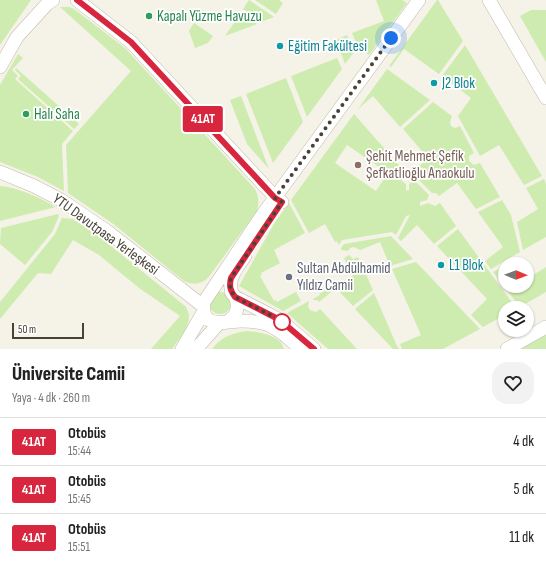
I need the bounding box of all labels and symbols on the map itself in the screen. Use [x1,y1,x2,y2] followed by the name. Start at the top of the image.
[157,7,262,26] place label: Kapalı Yüzme Havuzu
[144,11,154,21] marker: Kapalı Yüzme Havuzu
[381,28,401,48] your location
[288,37,367,56] place label: Eğitim Fakültesi
[275,41,285,51] marker: Eğitim Fakültesi
[441,74,475,93] place label: J2 Blok
[429,78,439,88] marker: J2 Blok
[34,105,80,124] place label: Halı Saha
[175,106,231,132] line badge: 41AT
[21,109,31,119] marker: Halı Saha
[366,147,475,183] place label: Şehit Mehmet Şefik Şefkatlioğlu Anaokulu
[353,160,363,170] marker: Şehit Mehmet Şefik Şefkatlioğlu Anaokulu
[49,189,163,280] street label: YTU Davutpasa Yerleşkesi
[449,256,484,275] place label: L1 Blok
[498,257,534,293] north arrow
[297,259,391,295] place label: Sultan Abdülhamid Yıldız Camii
[436,260,446,270] marker: L1 Blok
[284,272,294,282] marker: Sultan Abdülhamid Yıldız Camii
[273,313,291,331] unlabelled marker
[12,321,84,340] scale bar

